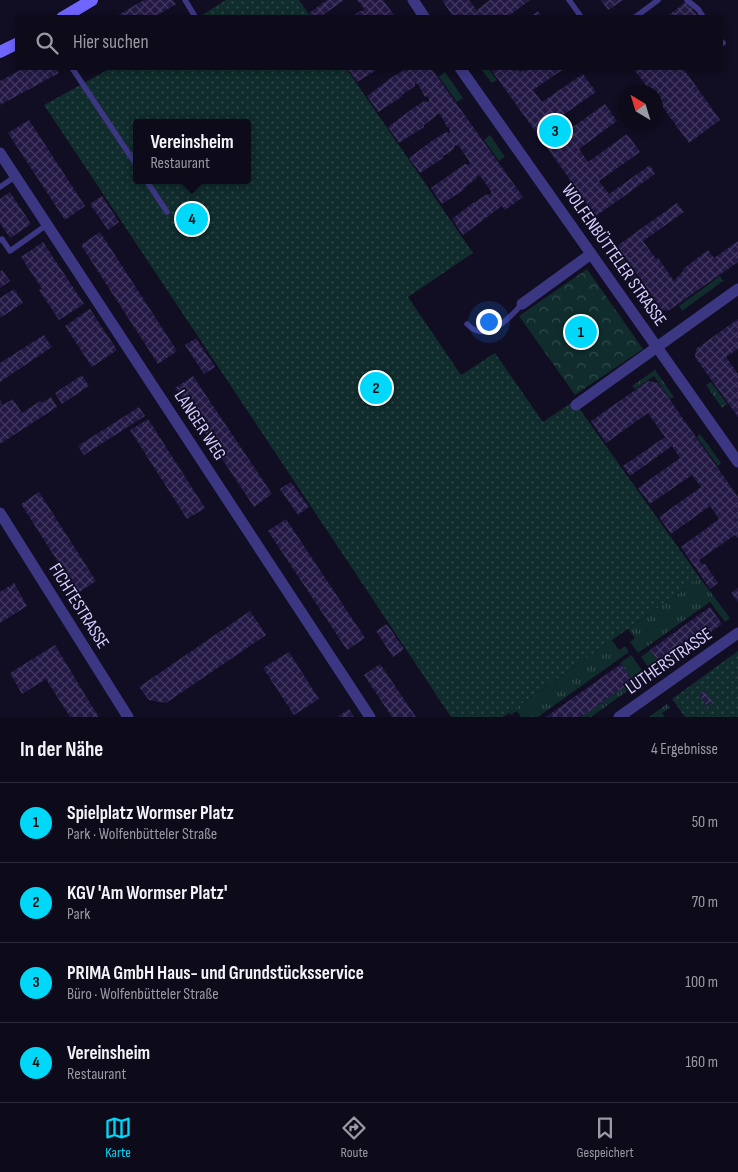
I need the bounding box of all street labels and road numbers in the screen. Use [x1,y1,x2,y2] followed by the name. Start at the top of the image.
[557,180,671,330] street label: WOLFENBÜTTELER STRASSE
[170,386,230,464] street label: LANGER WEG
[44,559,114,653] street label: FICHTESTRASSE
[622,623,716,699] street label: LUTHERSTRASSE

